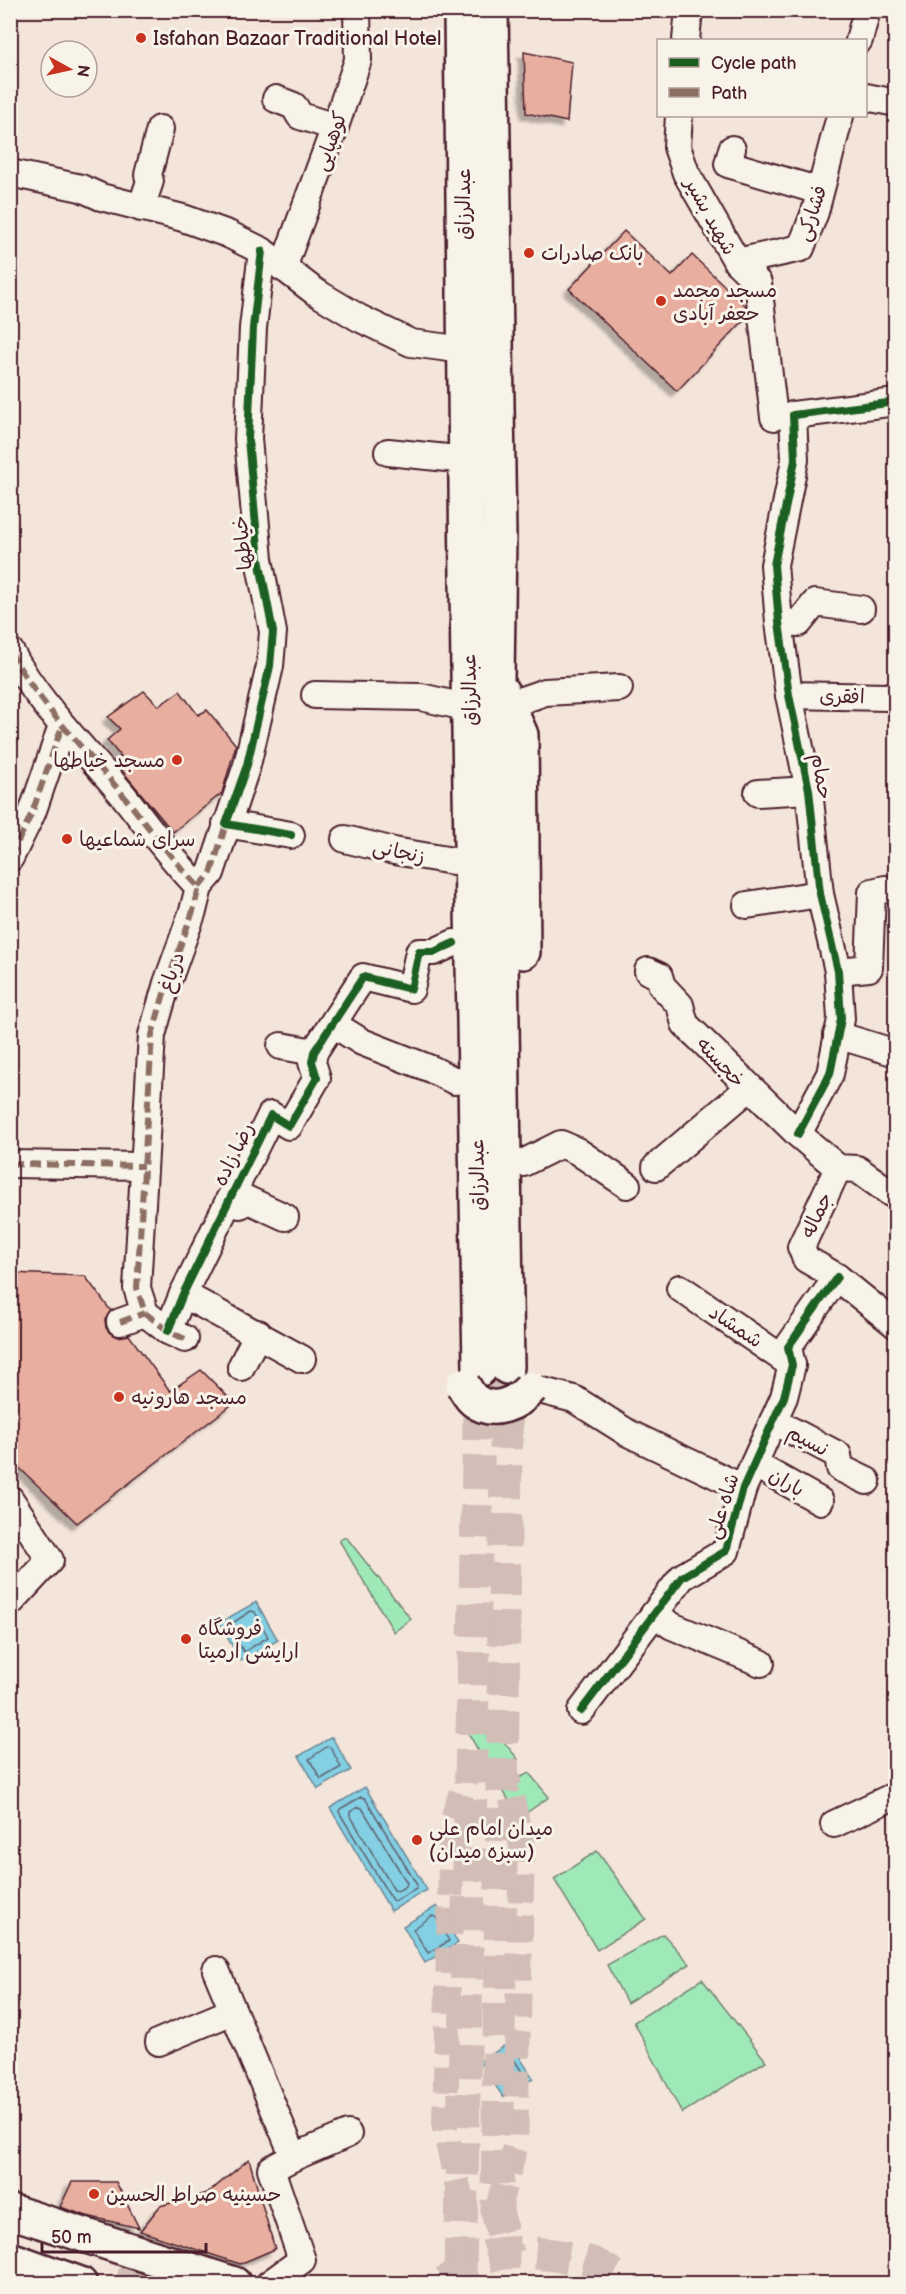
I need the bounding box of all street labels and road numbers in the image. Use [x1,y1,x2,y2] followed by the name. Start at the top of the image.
[309,108,353,174] street label: کوهپایی
[452,168,476,240] street label: عبدالرزاق
[678,172,741,260] street label: شهید بشیر
[791,182,833,244] street label: فشارکی
[228,514,258,571] street label: خیاطها
[457,654,483,726] street label: عبدالرزاق
[819,685,865,709] street label: افقری
[803,752,837,801] street label: حمام
[370,835,427,869] street label: زنجانی
[154,949,191,996] street label: درباغ
[691,1033,749,1093] street label: خجسته
[208,1119,260,1190] street label: رضا زاده
[465,1139,491,1211] street label: عبدالرزاق
[796,1189,838,1242] street label: جماله
[704,1300,767,1353] street label: شمشاد
[782,1420,832,1463] street label: نسیم
[765,1463,808,1502] street label: باران
[701,1471,745,1542] street label: شاه علی

